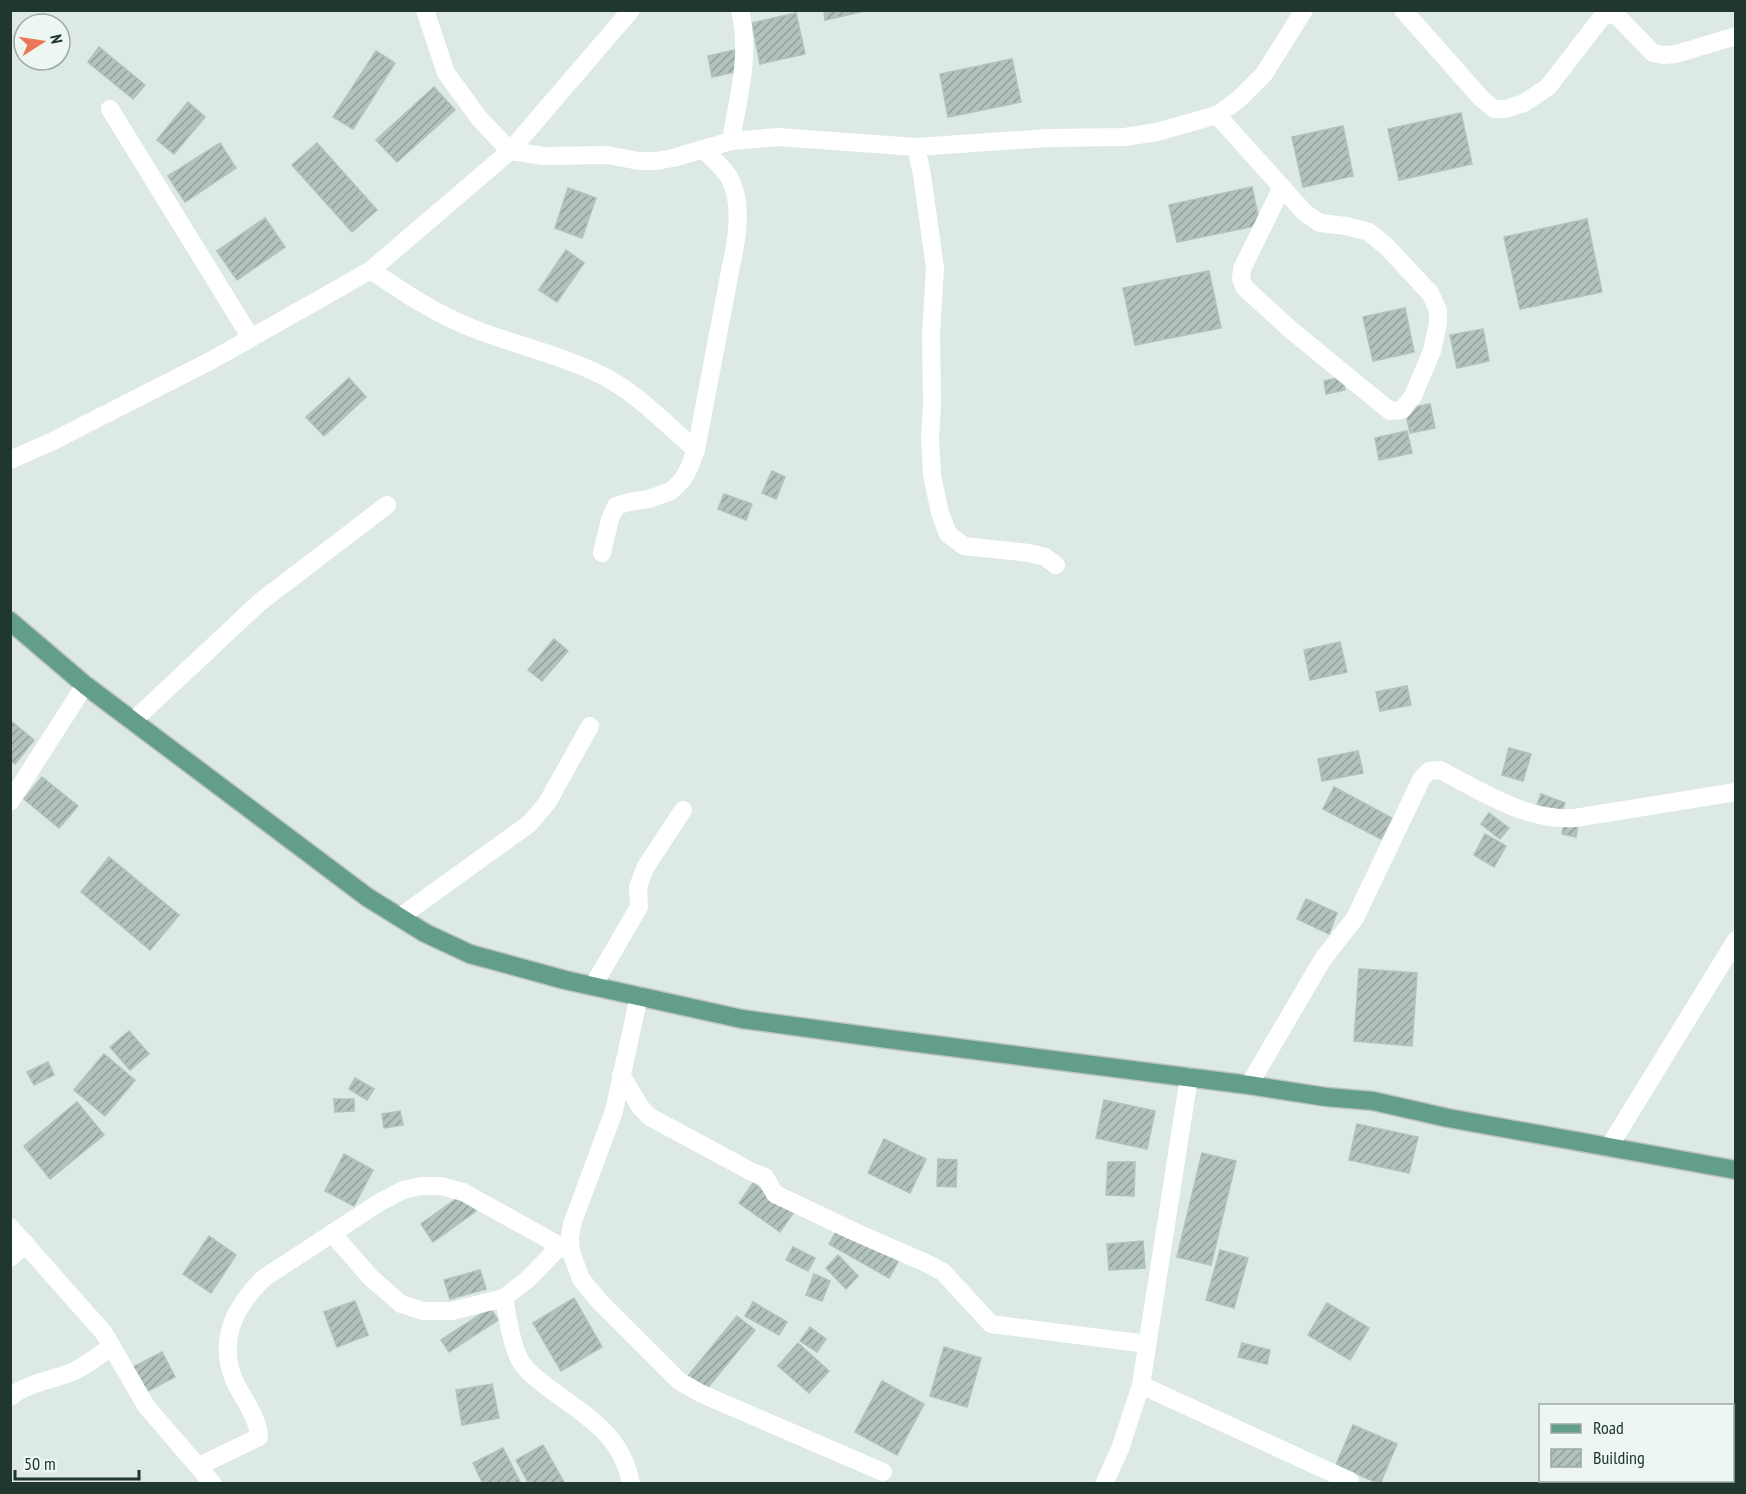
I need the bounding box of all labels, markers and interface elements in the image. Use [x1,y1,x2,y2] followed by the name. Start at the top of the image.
[12,12,72,72] north arrow
[46,33,67,45] text: N
[1539,1404,1734,1482] legend
[1593,1416,1624,1439] text: Road
[15,1443,140,1481] scale bar
[1593,1446,1645,1469] text: Building
[24,1452,56,1475] text: 50 m

